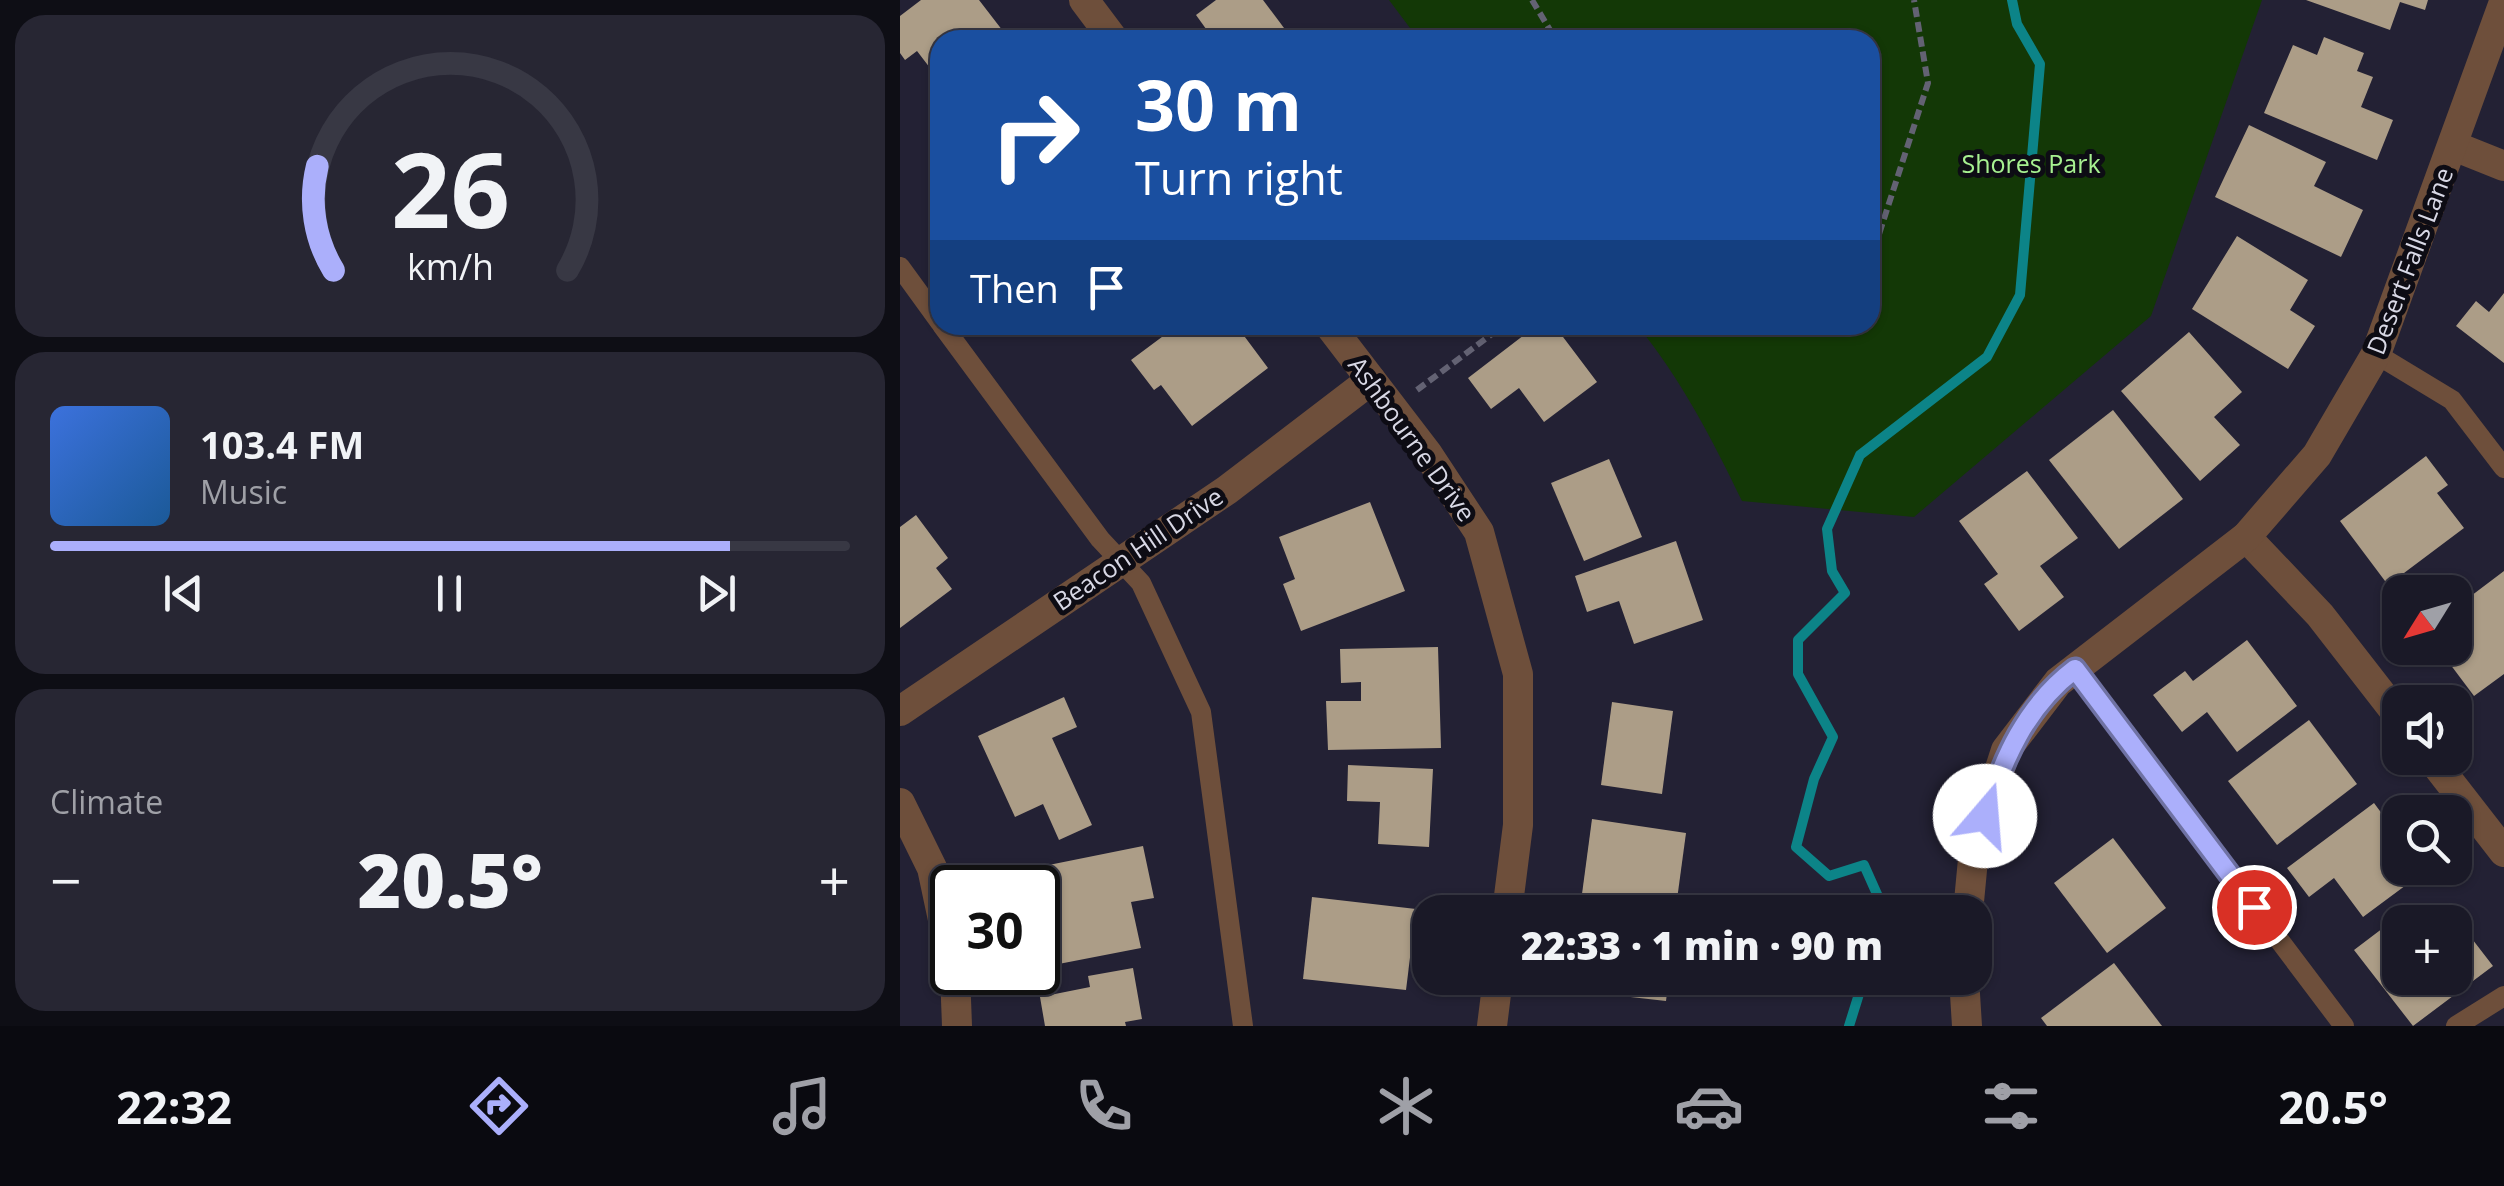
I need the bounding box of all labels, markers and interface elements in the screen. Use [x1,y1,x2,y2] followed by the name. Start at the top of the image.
[1135,56,1302,152] text: 30 m
[970,70,1100,200] icon: right
[391,117,509,258] text: 26
[1961,146,2101,180] park label: Shores Park
[1135,147,1343,208] text: Turn right
[2358,162,2460,359] street label: Desert Falls Lane
[407,242,493,290] text: km/h
[1079,260,1134,315] icon: arrive
[970,262,1059,314] text: Then
[1341,349,1484,528] street label: Ashbourne Drive
[200,418,364,470] text: 103.4 FM
[200,470,287,513] text: Music
[1046,479,1229,618] street label: Beacon Hill Drive
[156,566,211,621] icon: previous
[422,566,477,621] icon: pause
[689,566,744,621] icon: next
[2382,575,2472,665] north arrow
[2382,575,2472,995] map controls
[2382,685,2472,775] button: sound
[1933,764,2037,868] position arrow
[50,780,163,823] text: Climate
[2382,795,2472,885] button: search
[357,828,543,930] text: 20.5°
[50,842,81,917] text: −
[819,842,850,917] text: +
[930,865,1060,995] speed limit sign: 30
[2212,865,2297,950] pin
[2227,880,2282,935] icon: arrive
[2382,905,2472,995] button: +
[1521,919,1883,971] text: 22:33 · 1 min · 90 m
[464,1071,534,1141] icon: directions
[767,1071,837,1141] icon: music
[1069,1071,1139,1141] icon: phone
[1371,1071,1441,1141] icon: climate
[1674,1071,1744,1141] icon: car
[1976,1071,2046,1141] icon: filters
[116,1076,232,1137] text: 22:32
[2278,1076,2388,1137] text: 20.5°

